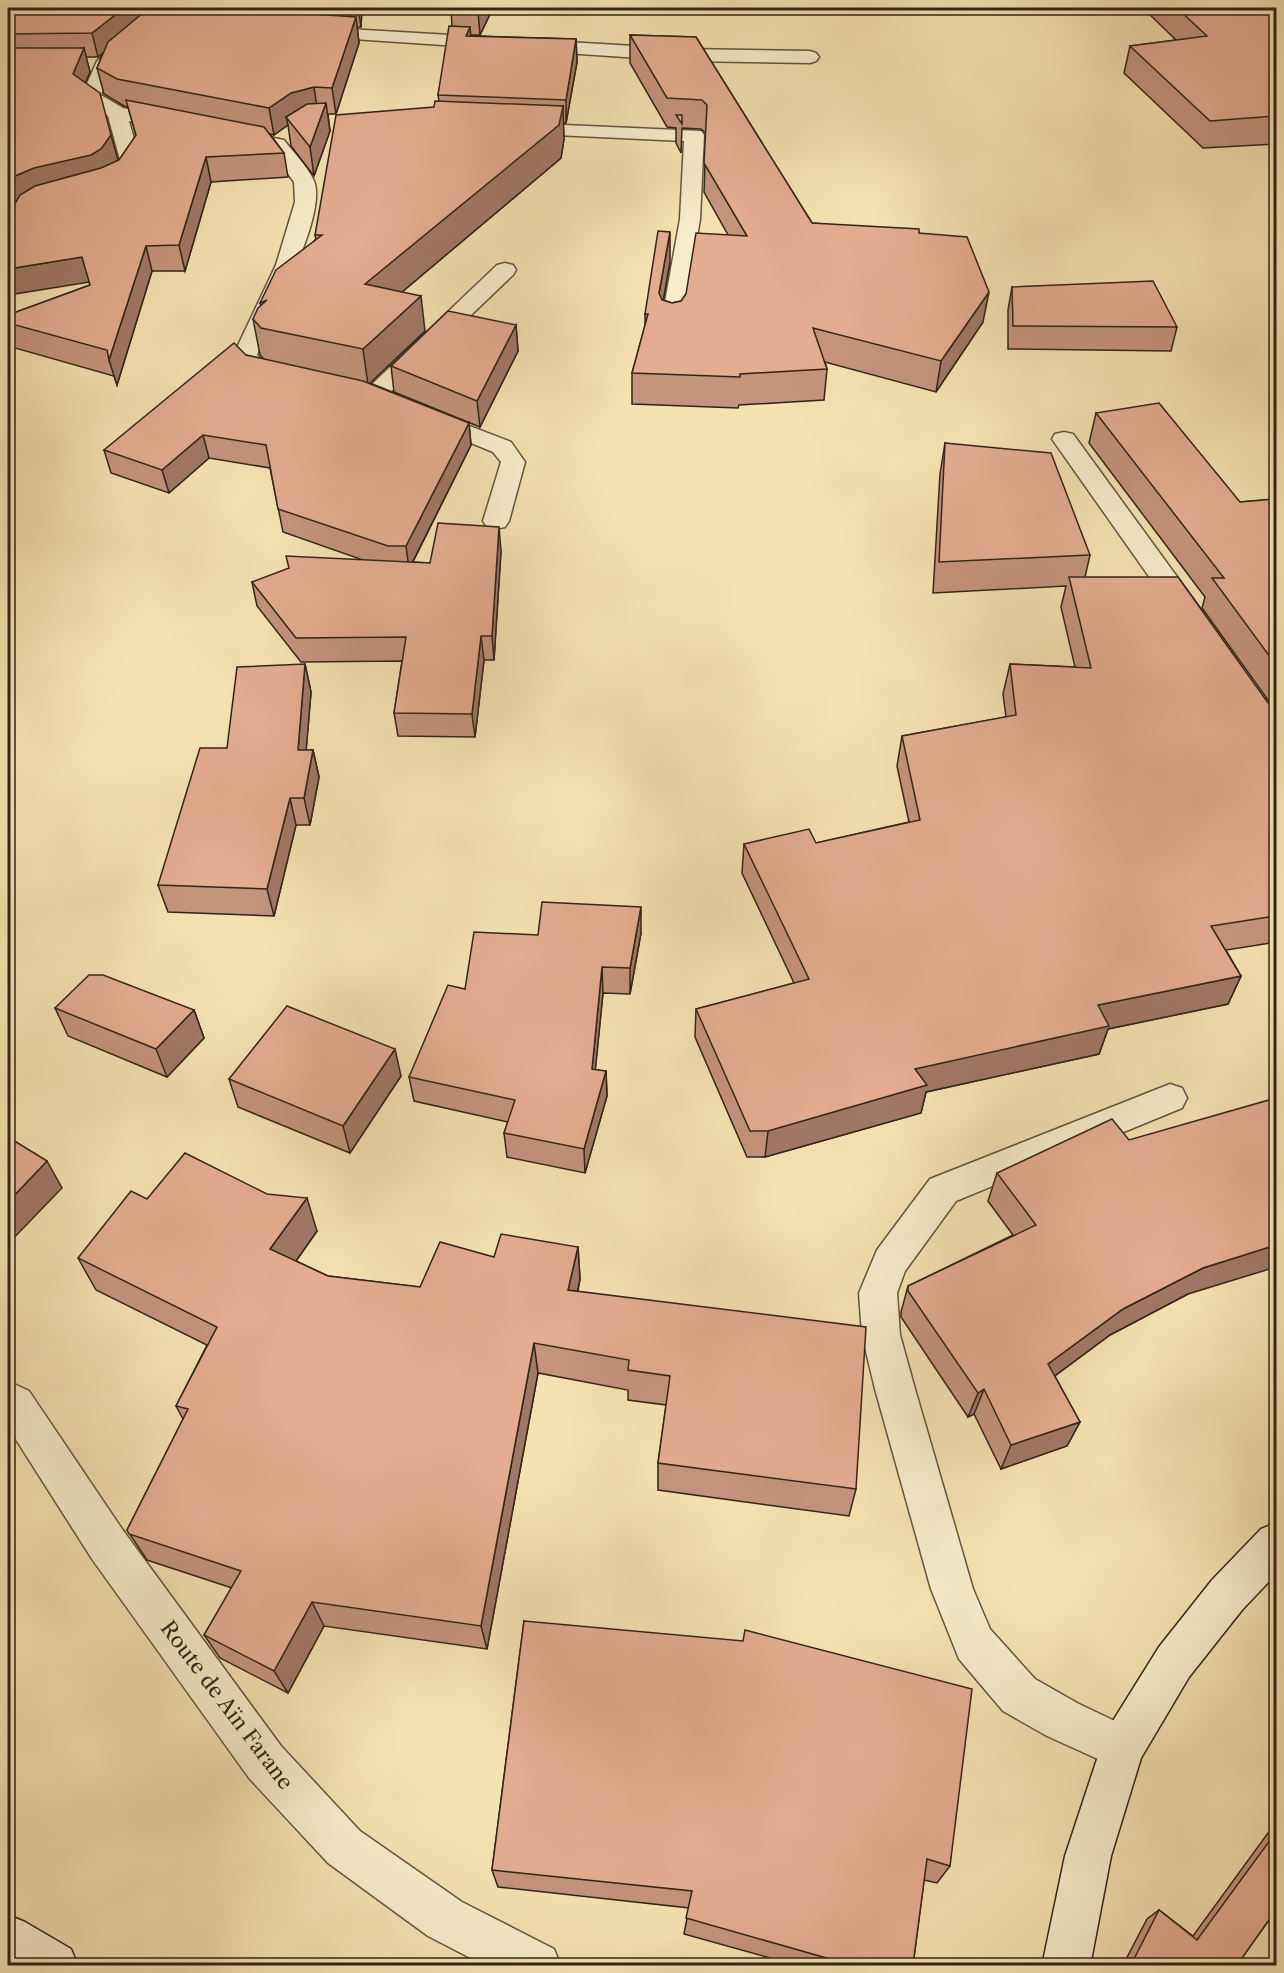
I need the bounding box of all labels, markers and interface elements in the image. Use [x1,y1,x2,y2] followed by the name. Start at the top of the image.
[155,1616,299,1794] street label: Route de Aïn Farane

